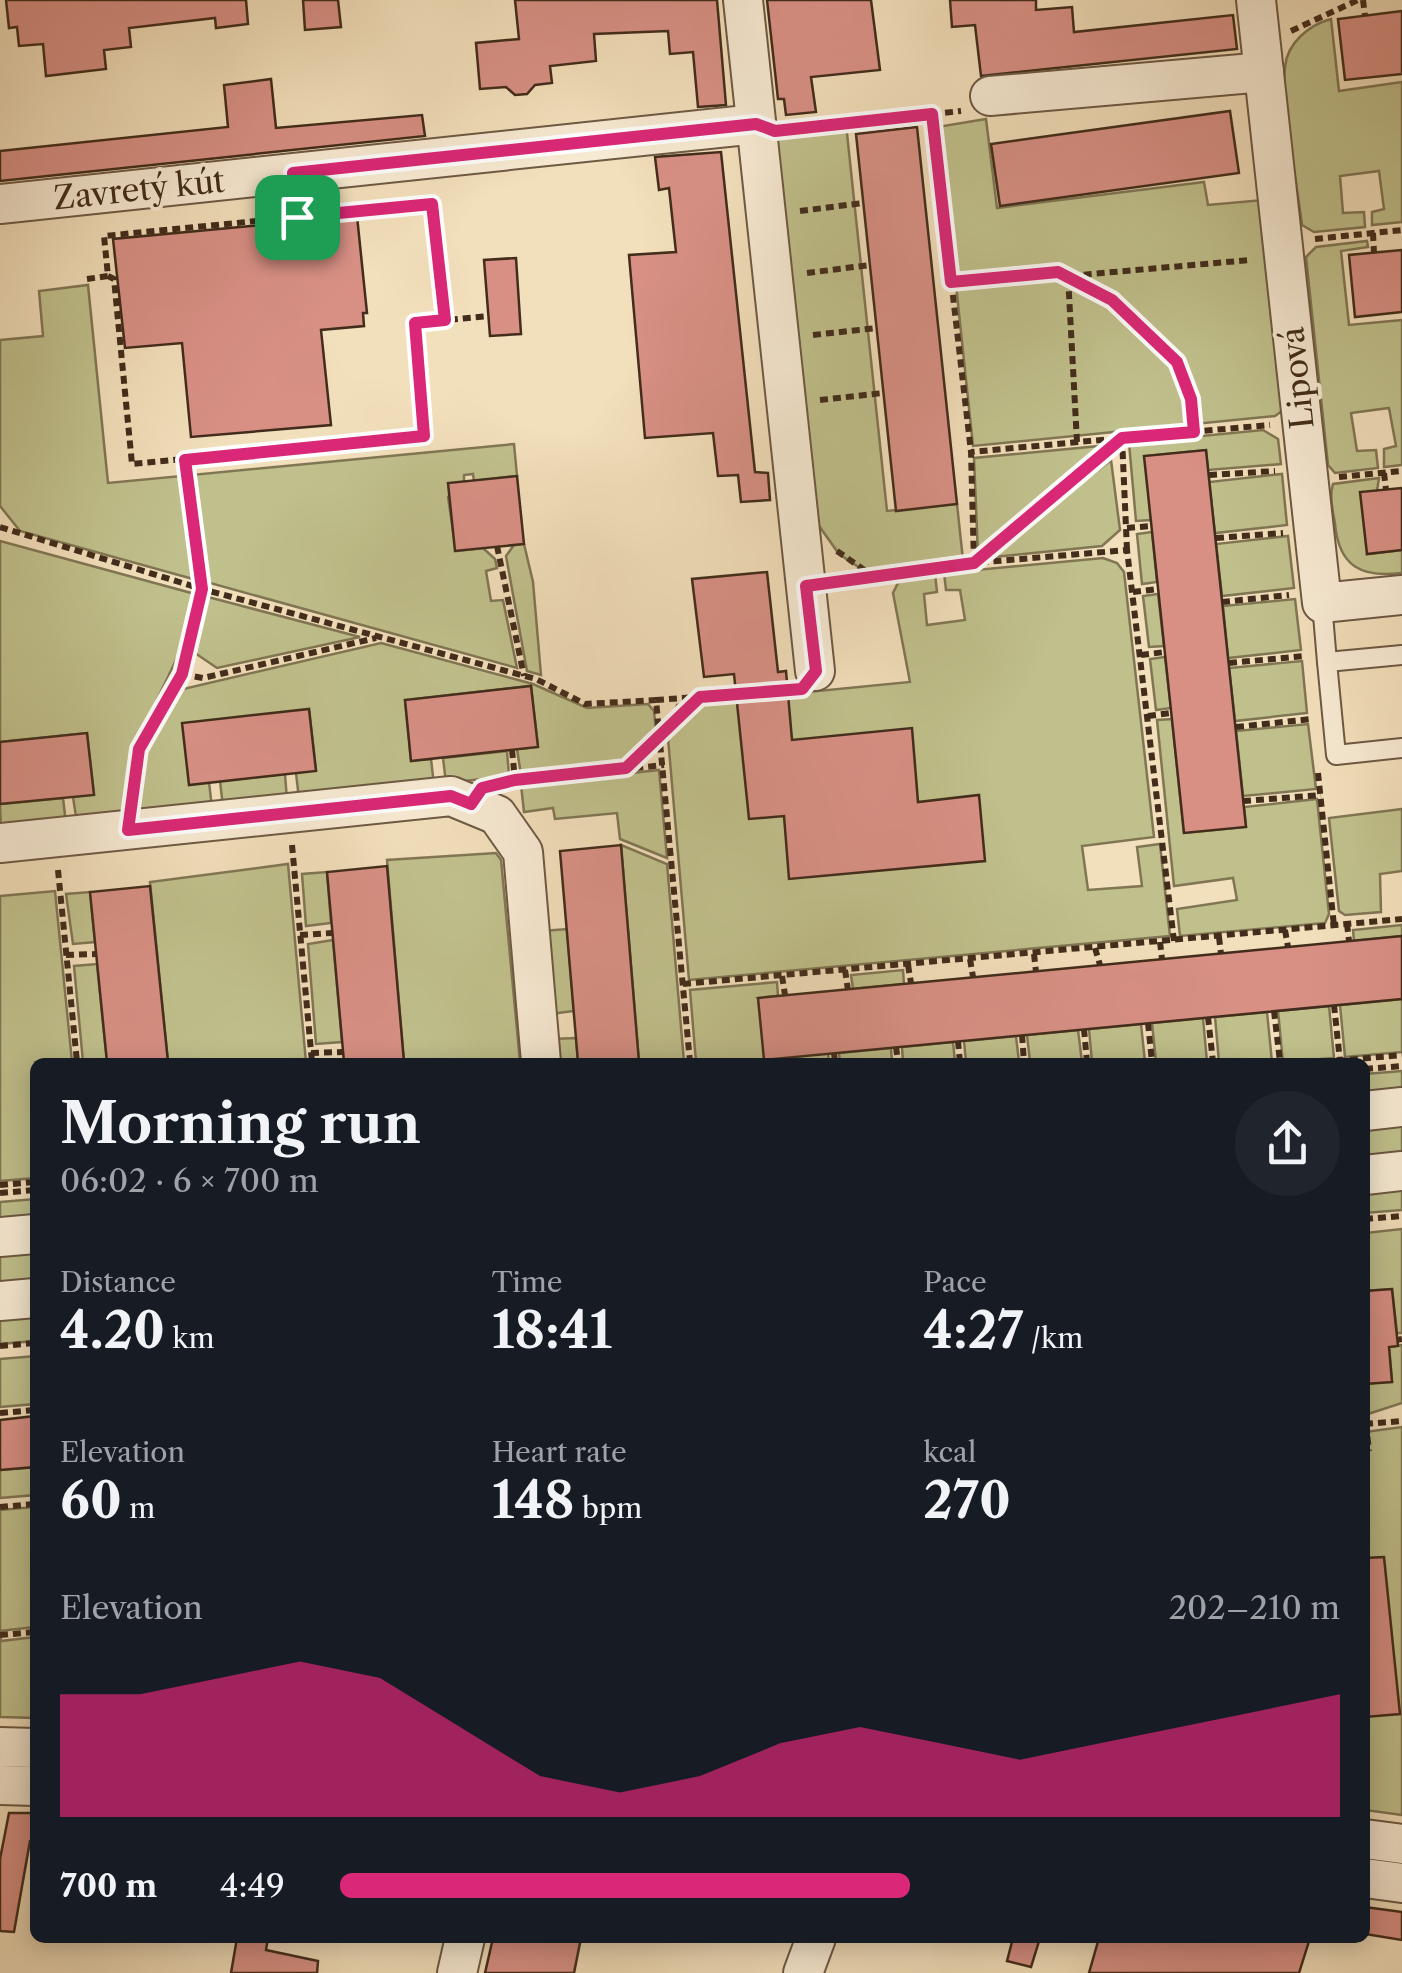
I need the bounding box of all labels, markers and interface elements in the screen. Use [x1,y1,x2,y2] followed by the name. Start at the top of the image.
[52,161,227,217] street label: Zavretý kút
[255,175,340,260] pin
[270,190,325,245] icon: arrive
[1272,325,1322,431] street label: Lipová
[60,1090,421,1157] text: Morning run
[1235,1091,1340,1196] button: share
[60,1161,319,1200] text: 06:02 · 6 × 700 m
[60,1265,176,1299] text: Distance
[492,1265,562,1299] text: Time
[923,1265,987,1299] text: Pace
[60,1299,165,1361] text: 4.20
[492,1299,612,1361] text: 18:41
[923,1299,1023,1361] text: 4:27
[165,1321,215,1355] text: km
[1023,1321,1083,1355] text: /km
[60,1435,185,1469] text: Elevation
[492,1435,627,1469] text: Heart rate
[923,1435,976,1469] text: kcal
[60,1469,122,1531] text: 60
[492,1469,575,1531] text: 148
[923,1469,1011,1531] text: 270
[122,1491,155,1525] text: m
[575,1491,642,1525] text: bpm
[60,1588,203,1627] text: Elevation
[1169,1588,1340,1627] text: 202–210 m
[60,1866,157,1905] text: 700 m
[220,1866,285,1905] text: 4:49

